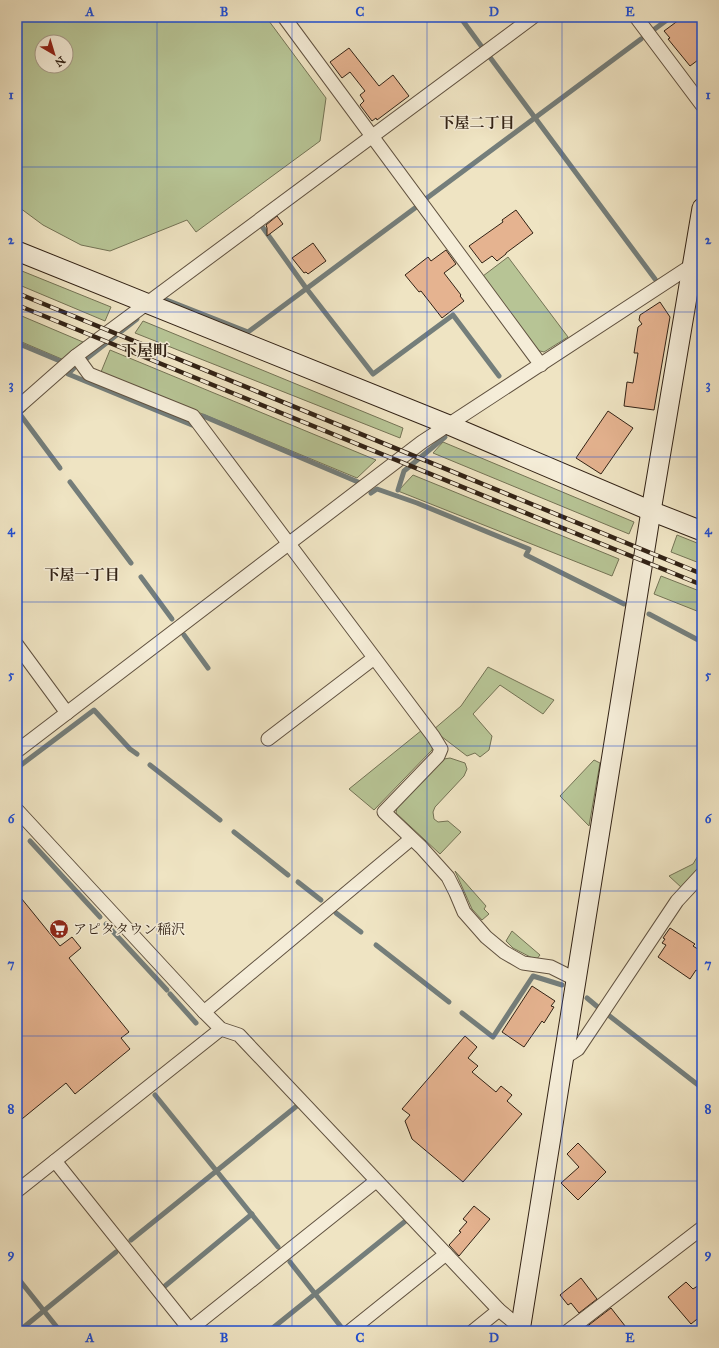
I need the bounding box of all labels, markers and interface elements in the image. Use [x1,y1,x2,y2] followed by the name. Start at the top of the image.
[85,4,95,20] text: A
[220,4,229,20] text: B
[356,4,365,20] text: C
[489,4,499,20] text: D
[625,4,635,20] text: E
[34,34,74,74] north arrow
[52,53,68,70] text: N
[8,87,14,103] text: 1
[705,87,711,103] text: 1
[439,114,515,132] district label: 下屋二丁目
[8,232,15,248] text: 2
[705,232,712,248] text: 2
[121,341,169,360] district label: 下屋町
[8,377,14,393] text: 3
[705,377,711,393] text: 3
[7,522,15,538] text: 4
[704,522,712,538] text: 4
[44,566,120,584] district label: 下屋一丁目
[8,667,15,683] text: 5
[705,667,712,683] text: 5
[8,811,16,827] text: 6
[705,811,713,827] text: 6
[48,918,70,940] supermarket icon: アピタタウン稲沢
[73,921,185,938] place label: アピタタウン稲沢
[8,956,15,972] text: 7
[705,956,712,972] text: 7
[8,1101,15,1117] text: 8
[705,1101,712,1117] text: 8
[8,1246,15,1262] text: 9
[705,1246,712,1262] text: 9
[85,1330,95,1346] text: A
[220,1330,229,1346] text: B
[356,1330,365,1346] text: C
[489,1330,499,1346] text: D
[625,1330,635,1346] text: E

